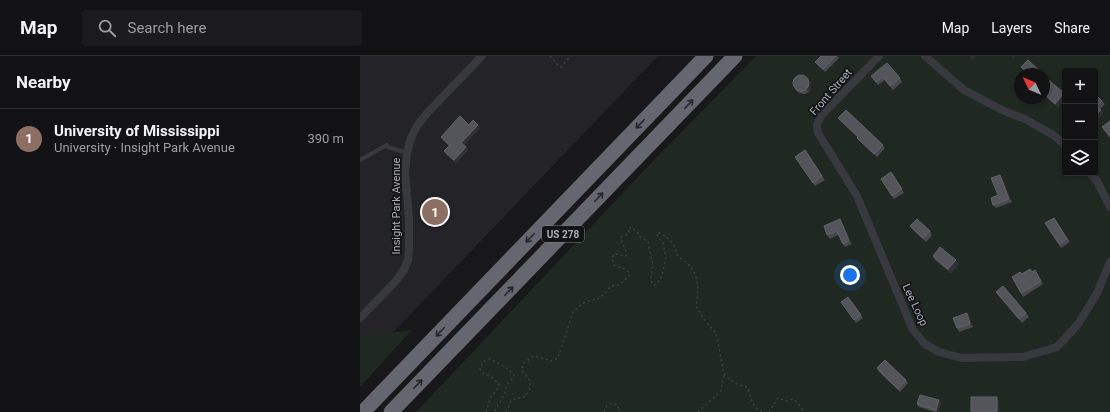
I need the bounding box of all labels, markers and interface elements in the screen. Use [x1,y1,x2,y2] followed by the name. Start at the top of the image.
[82,10,362,46] search box
[20,16,58,39] text: Map
[96,17,118,39] icon: search
[128,19,206,37] text: Search here
[942,20,969,36] text: Map
[991,20,1032,36] text: Layers
[1054,20,1090,36] text: Share
[807,66,855,118] street label: Front Street
[1014,68,1050,104] north arrow
[1062,68,1098,176] map controls
[1062,68,1098,104] button: +
[16,72,71,92] text: Nearby
[685,99,694,109] one-way arrow
[1062,104,1098,140] button: −
[635,119,645,129] one-way arrow
[54,122,220,140] text: University of Mississippi
[25,131,33,146] text: 1
[307,131,344,146] text: 390 m
[54,140,235,155] text: University · Insight Park Avenue
[1062,140,1098,176] button: layers
[390,157,403,254] street label: Insight Park Avenue
[594,192,604,202] one-way arrow
[422,197,448,227] pin: 1
[542,226,584,242] road number: US 278
[526,233,535,243] one-way arrow
[840,265,860,285] your location
[900,282,930,328] street label: Lee Loop
[504,286,513,296] one-way arrow
[435,327,445,337] one-way arrow
[413,379,423,389] one-way arrow

